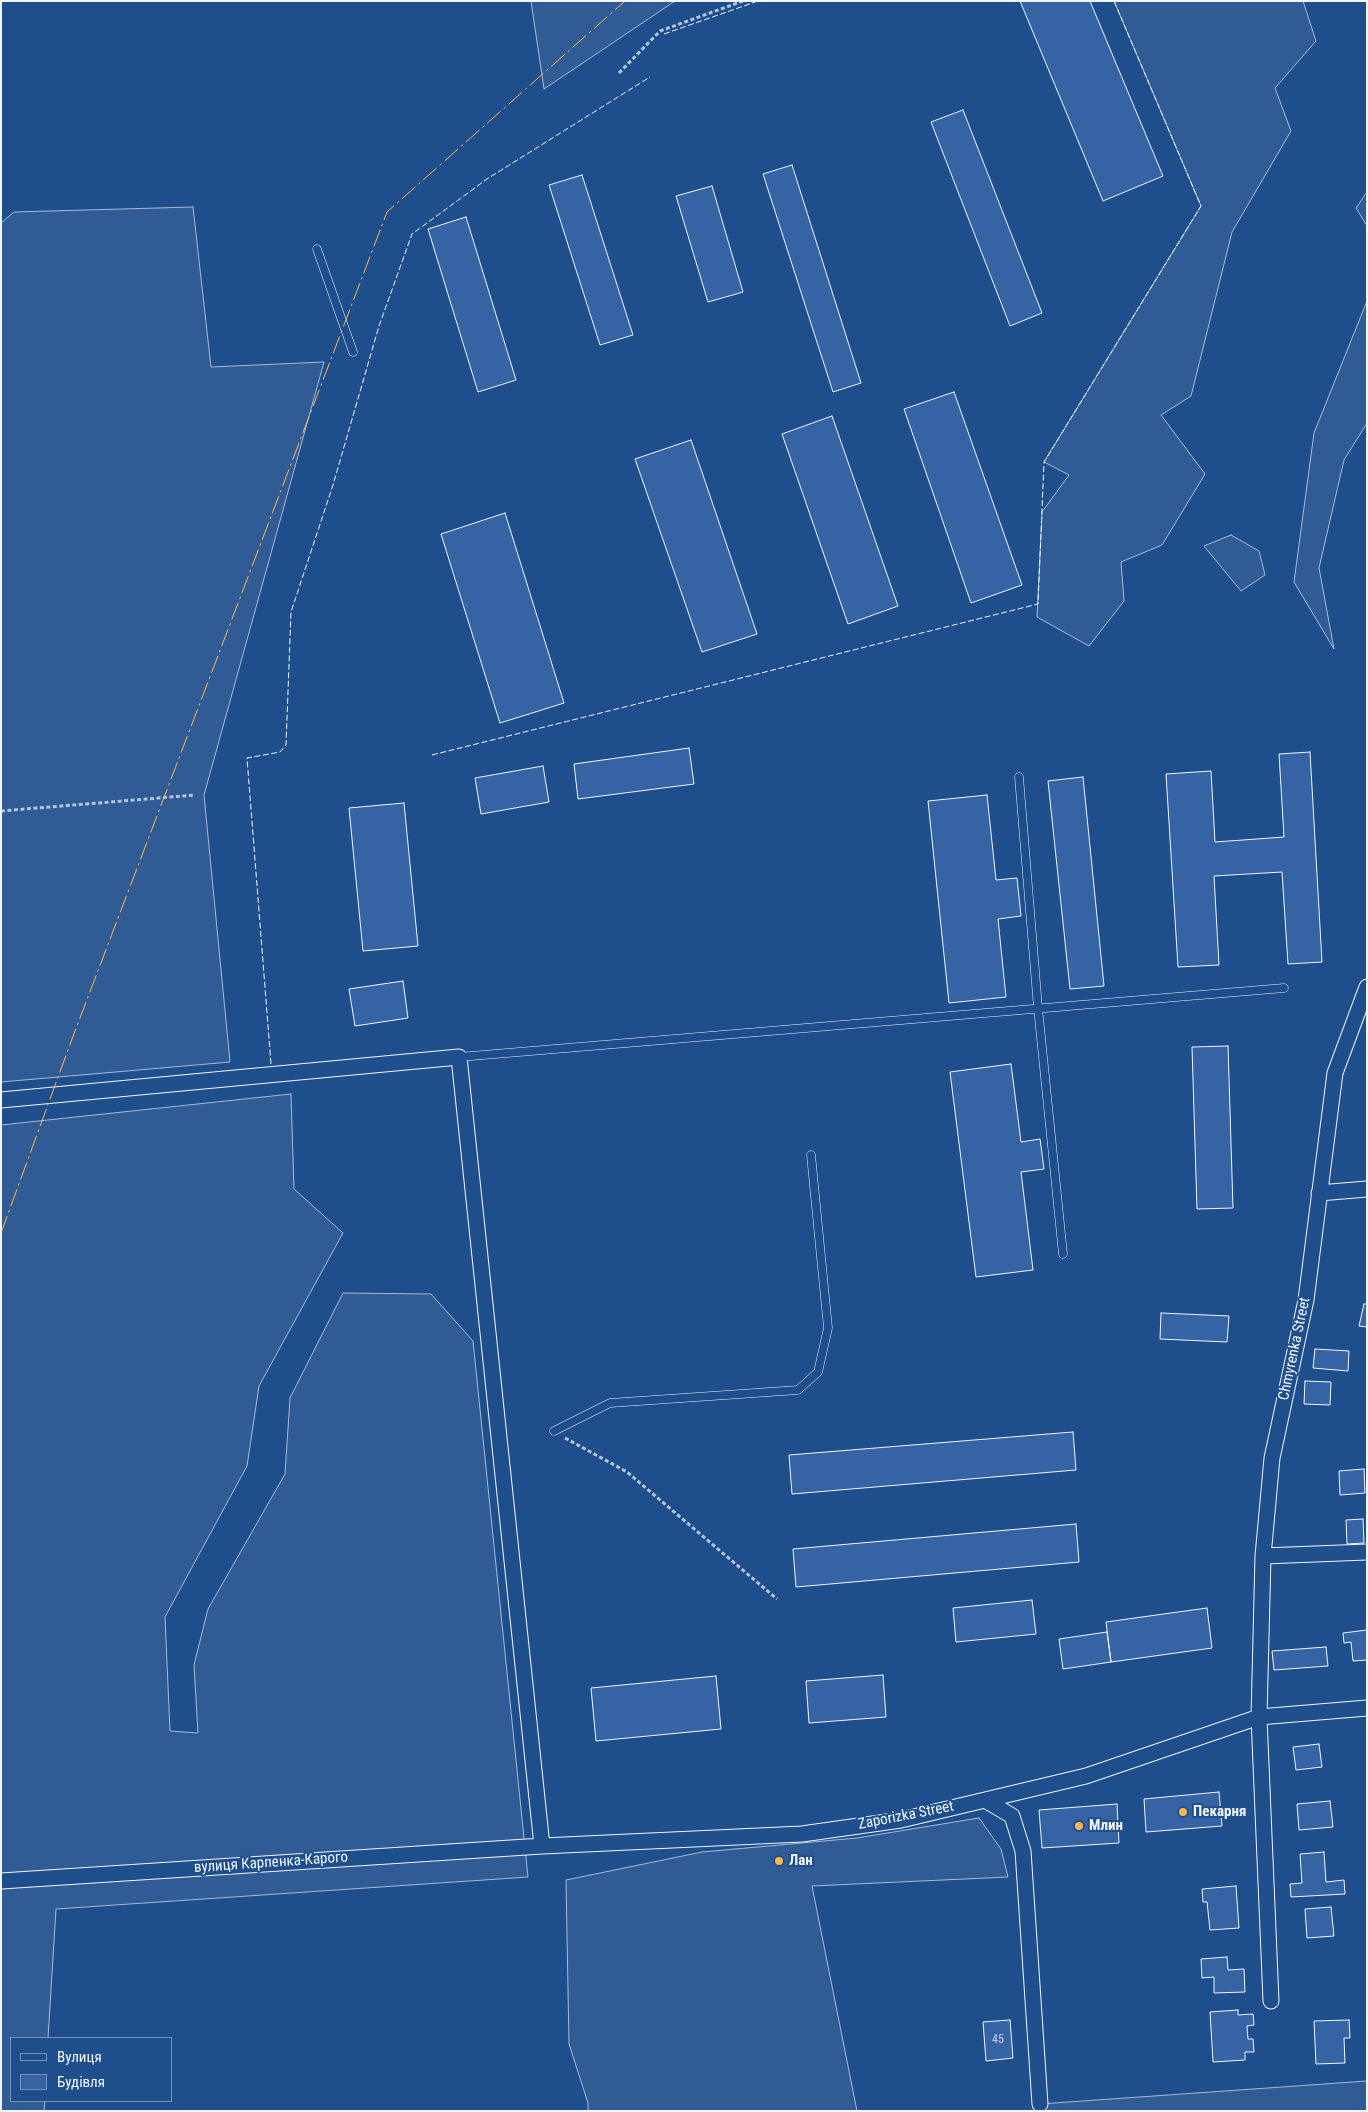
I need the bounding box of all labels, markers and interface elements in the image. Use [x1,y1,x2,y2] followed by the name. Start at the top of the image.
[1275,1296,1315,1402] street label: Chmyrenka Street
[857,1798,955,1834] street label: Zaporizka Street
[1193,1803,1246,1821] place label: Пекарня
[1177,1806,1189,1818] marker: Пекарня
[1089,1817,1123,1835] place label: Млин
[1073,1820,1085,1832] marker: Млин
[193,1849,349,1877] street label: вулиця Карпенка-Карого
[789,1852,813,1870] place label: Лан
[773,1855,785,1867] marker: Лан
[992,2033,1004,2047] house number: 45
[10,2037,172,2102] legend
[57,2048,102,2066] text: Вулиця
[57,2073,105,2091] text: Будівля

